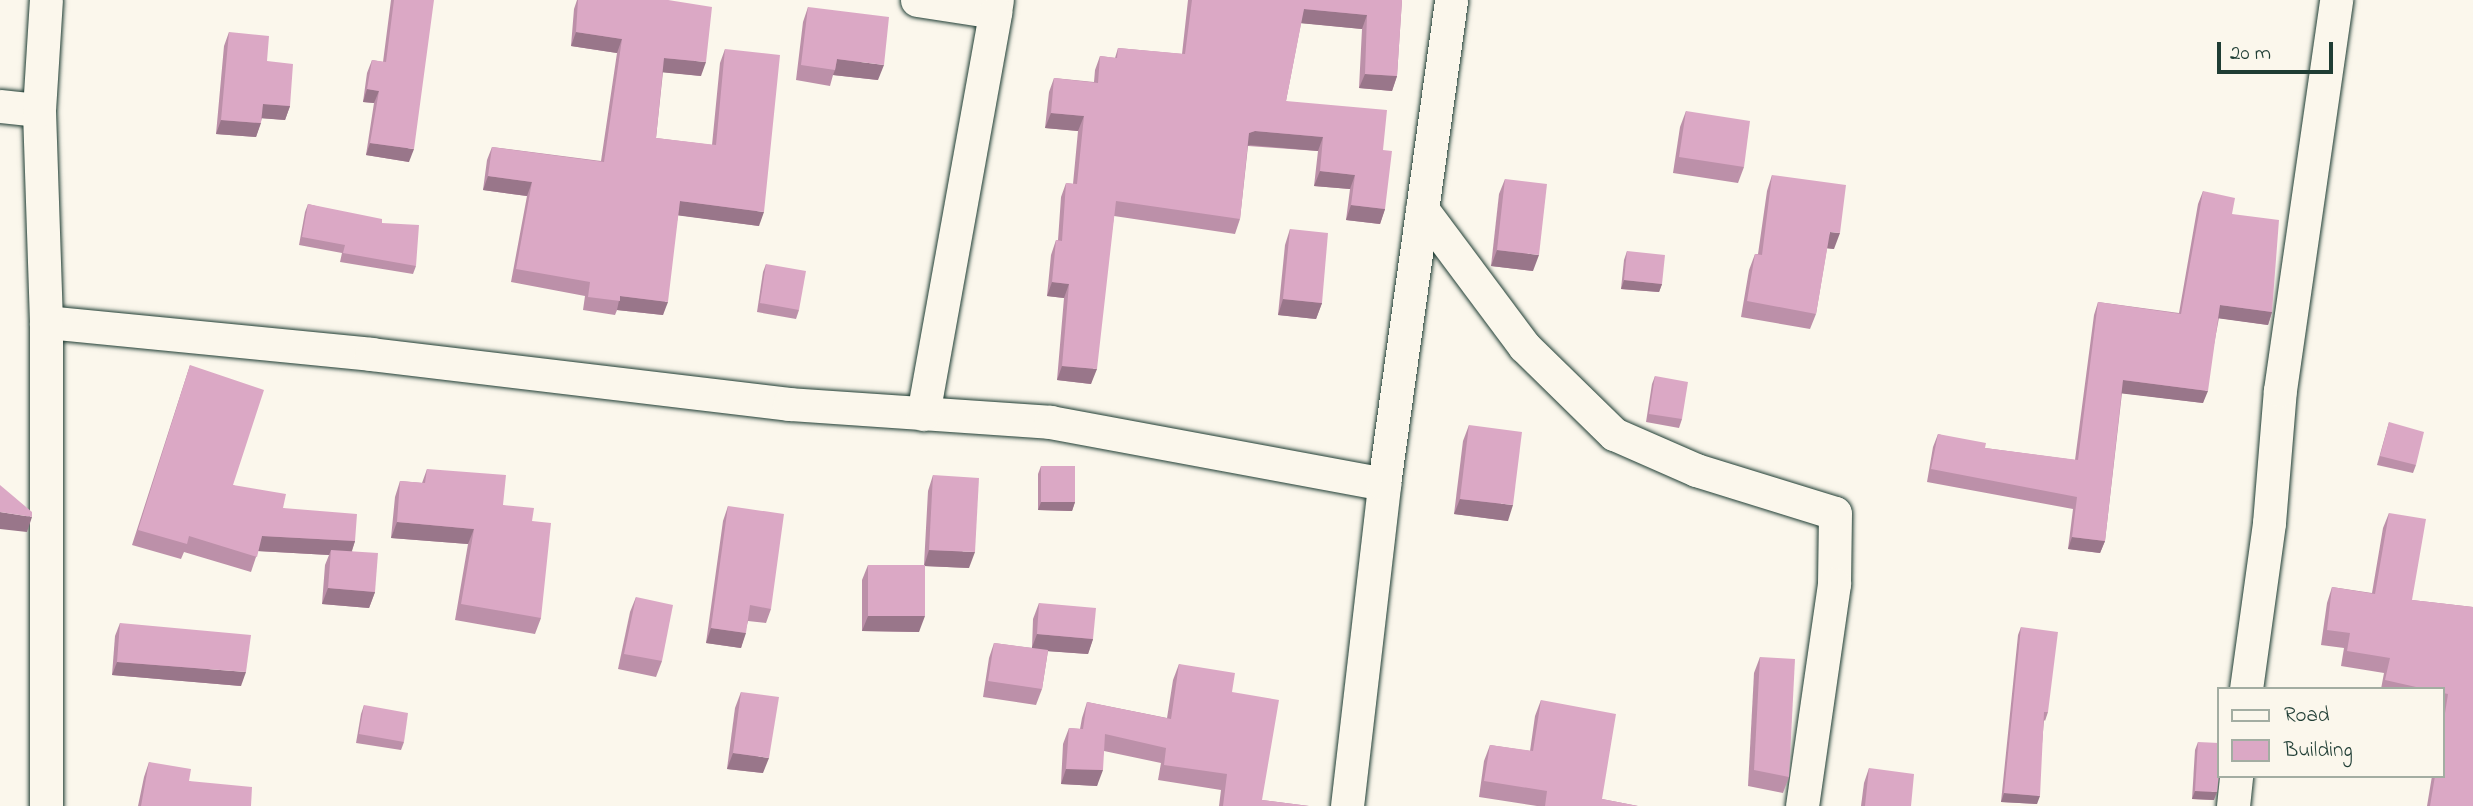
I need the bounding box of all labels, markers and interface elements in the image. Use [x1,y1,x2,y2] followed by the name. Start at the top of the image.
[2221,28,2336,72] scale bar
[2230,39,2271,69] text: 20 m
[2218,687,2445,778] legend
[2284,701,2330,731] text: Road
[2284,736,2353,766] text: Building

